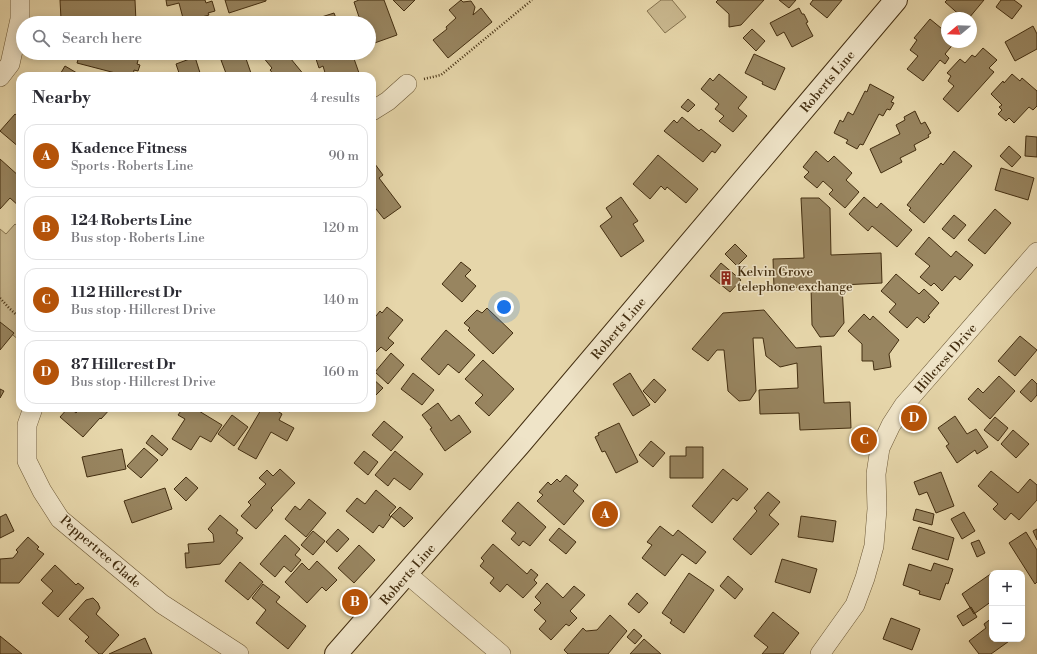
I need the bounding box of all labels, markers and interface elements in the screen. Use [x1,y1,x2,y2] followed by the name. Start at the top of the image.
[941,12,977,48] north arrow
[16,16,376,60] search box
[30,27,52,49] icon: search
[62,29,142,48] text: Search here
[797,47,859,116] street label: Roberts Line
[32,87,91,109] text: Nearby
[310,90,360,106] text: 4 results
[71,139,187,158] text: Kadence Fitness
[41,148,51,164] text: A
[328,148,359,164] text: 90 m
[71,158,193,174] text: Sports · Roberts Line
[71,211,192,230] text: 124 Roberts Line
[41,220,51,236] text: B
[323,220,359,236] text: 120 m
[71,230,205,246] text: Bus stop · Roberts Line
[737,264,853,295] place label: Kelvin Grove telephone exchange
[718,270,734,286] building icon: Kelvin Grove telephone exchange
[71,283,182,302] text: 112 Hillcrest Dr
[41,292,51,308] text: C
[323,292,359,308] text: 140 m
[588,294,650,363] street label: Roberts Line
[494,297,514,317] your location
[71,302,216,318] text: Bus stop · Hillcrest Drive
[911,320,981,397] street label: Hillcrest Drive
[71,355,176,374] text: 87 Hillcrest Dr
[41,364,51,380] text: D
[323,364,359,380] text: 160 m
[71,374,216,390] text: Bus stop · Hillcrest Drive
[901,403,927,433] pin: D
[851,425,877,455] pin: C
[592,499,618,529] pin: A
[57,512,144,592] street label: Peppertree Glade
[377,540,439,609] street label: Roberts Line
[989,570,1025,642] map controls
[989,570,1025,606] button: +
[342,587,368,617] pin: B
[989,606,1025,642] button: −

